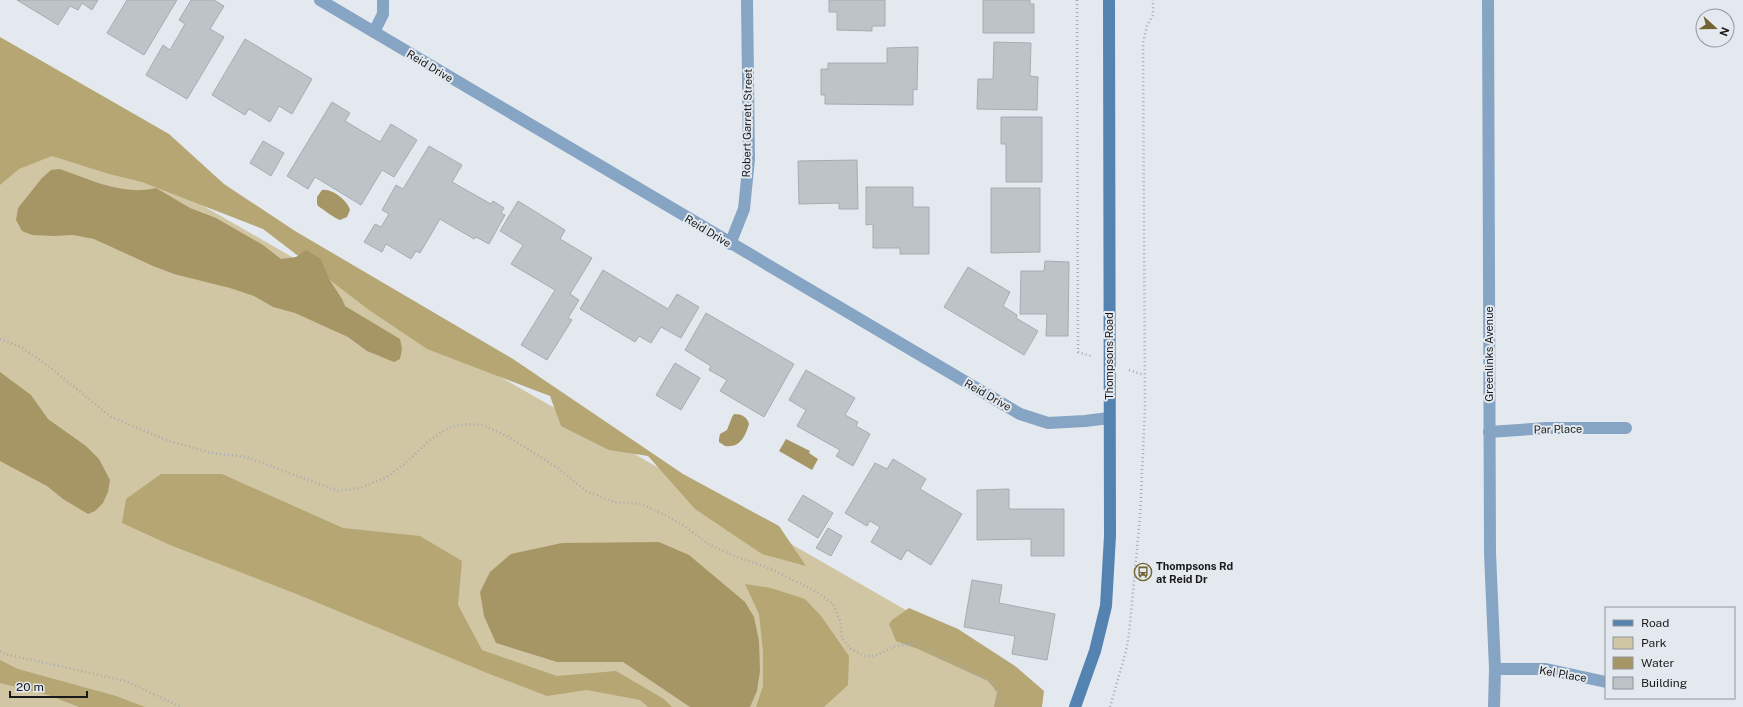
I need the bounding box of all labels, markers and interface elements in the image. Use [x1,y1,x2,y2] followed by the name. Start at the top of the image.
[1695,8,1735,48] north arrow
[1717,25,1731,38] text: N
[405,48,455,84] street label: Reid Drive
[740,68,754,178] street label: Robert Garrett Street
[683,213,733,249] street label: Reid Drive
[1483,306,1495,402] street label: Greenlinks Avenue
[1103,312,1115,400] street label: Thompsons Road
[963,377,1013,413] street label: Reid Drive
[1534,423,1582,435] street label: Par Place
[1156,560,1233,585] place label: Thompsons Rd at Reid Dr
[1133,562,1153,582] bus stop icon: Thompsons Rd at Reid Dr
[1605,607,1735,699] legend
[1641,616,1669,630] text: Road
[1641,636,1667,650] text: Park
[1641,656,1675,670] text: Water
[1538,664,1588,684] street label: Kel Place
[10,673,87,699] scale bar
[1641,676,1687,690] text: Building
[16,680,44,694] text: 20 m

